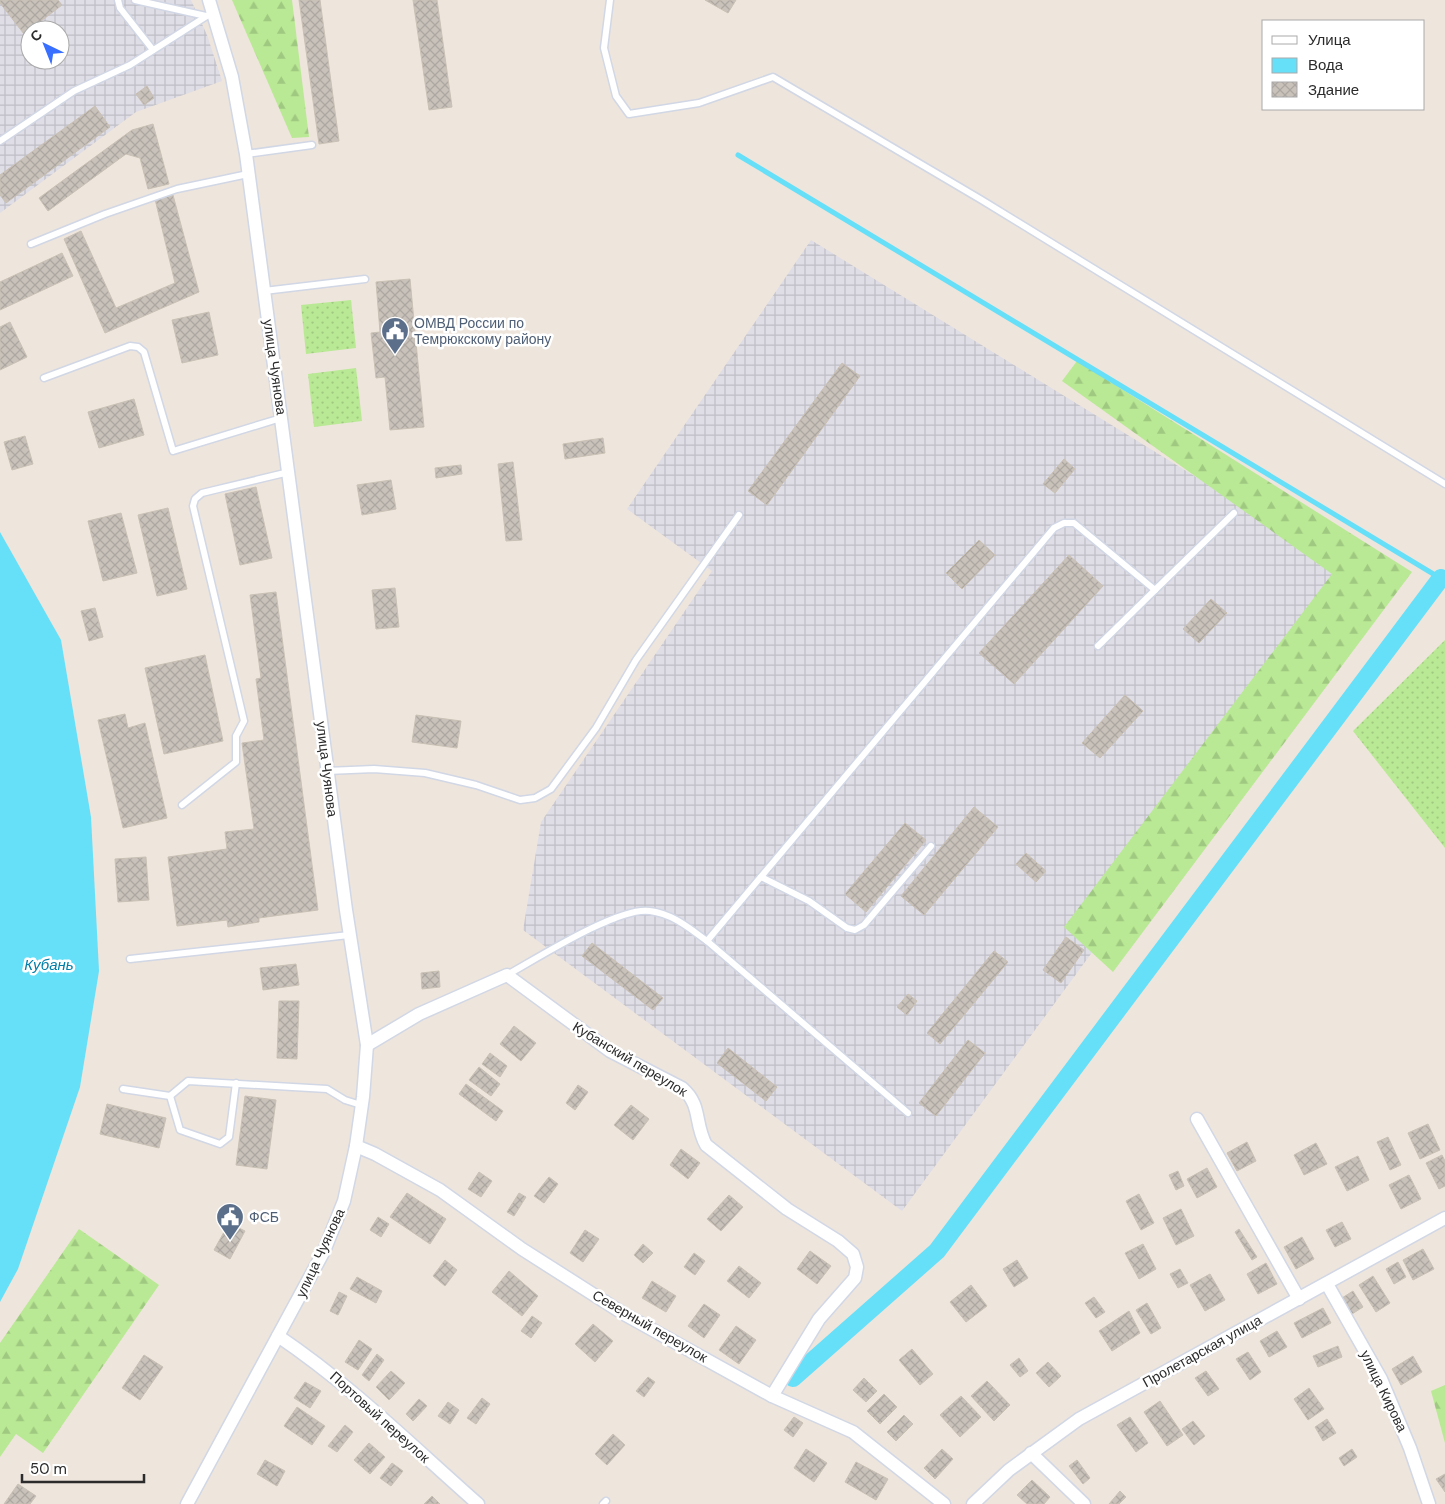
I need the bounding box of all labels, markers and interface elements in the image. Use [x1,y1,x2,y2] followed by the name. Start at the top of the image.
[20,20,70,70] north arrow
[1262,20,1425,110] legend
[26,25,46,46] text: С
[1308,30,1351,50] text: Улица
[1308,55,1344,75] text: Вода
[1308,80,1359,100] text: Здание
[414,314,551,348] place label: ОМВД России по Темрюкскому району
[380,316,410,355] public building icon: ОМВД России по Темрюкскому району
[259,318,291,416] street label: улица Чуянова
[312,720,342,818] street label: улица Чуянова
[24,955,74,975] water label: Кубань
[569,1018,691,1101] street label: Кубанский переулок
[215,1202,245,1241] public building icon: ФСБ
[291,1205,349,1301] street label: улица Чуянова
[249,1208,279,1226] place label: ФСБ
[589,1286,711,1367] street label: Северный переулок
[1139,1311,1265,1391] street label: Пролетарская улица
[1356,1347,1412,1435] street label: улица Кирова
[326,1367,434,1467] street label: Портовый переулок
[22,1452,145,1484] scale bar
[30,1459,67,1479] text: 50 m

